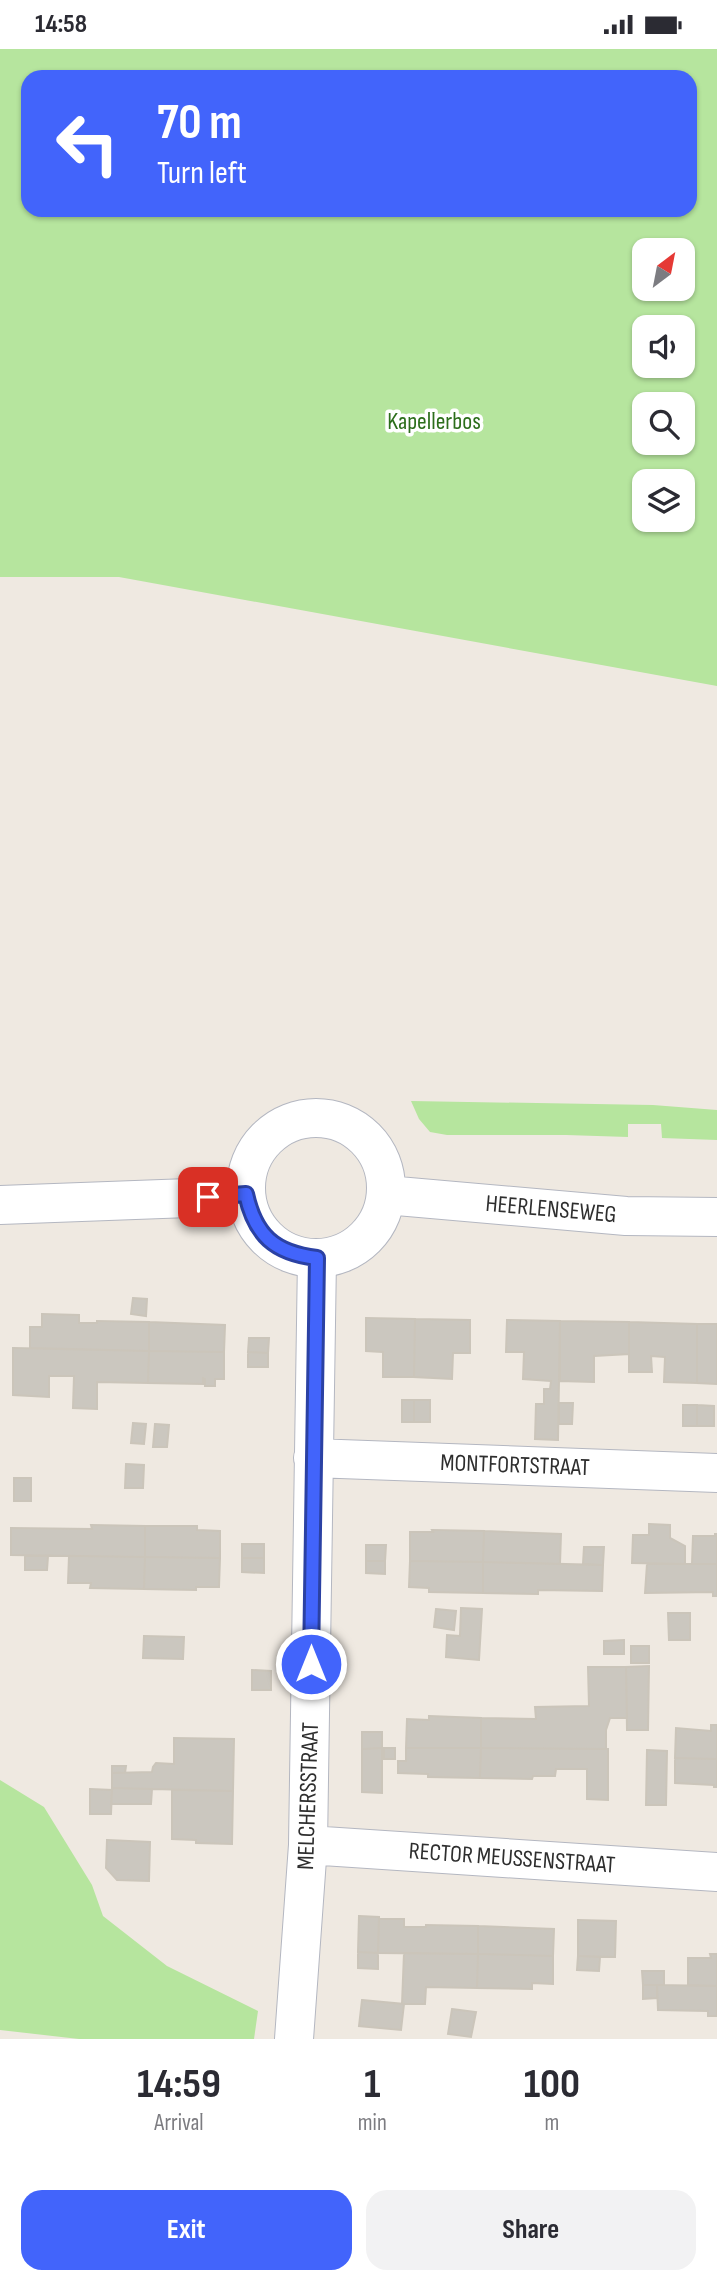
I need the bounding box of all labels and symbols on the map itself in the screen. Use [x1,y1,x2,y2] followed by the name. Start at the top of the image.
[632,238,695,301] north arrow
[387,407,481,436] park label: Kapellerbos
[178,1167,238,1227] pin
[484,1189,618,1229] street label: HEERLENSEWEG
[440,1448,591,1482] street label: MONTFORTSTRAAT
[274,1627,348,1701] position arrow
[291,1721,325,1870] street label: MELCHERSSTRAAT
[408,1836,616,1880] street label: RECTOR MEUSSENSTRAAT

